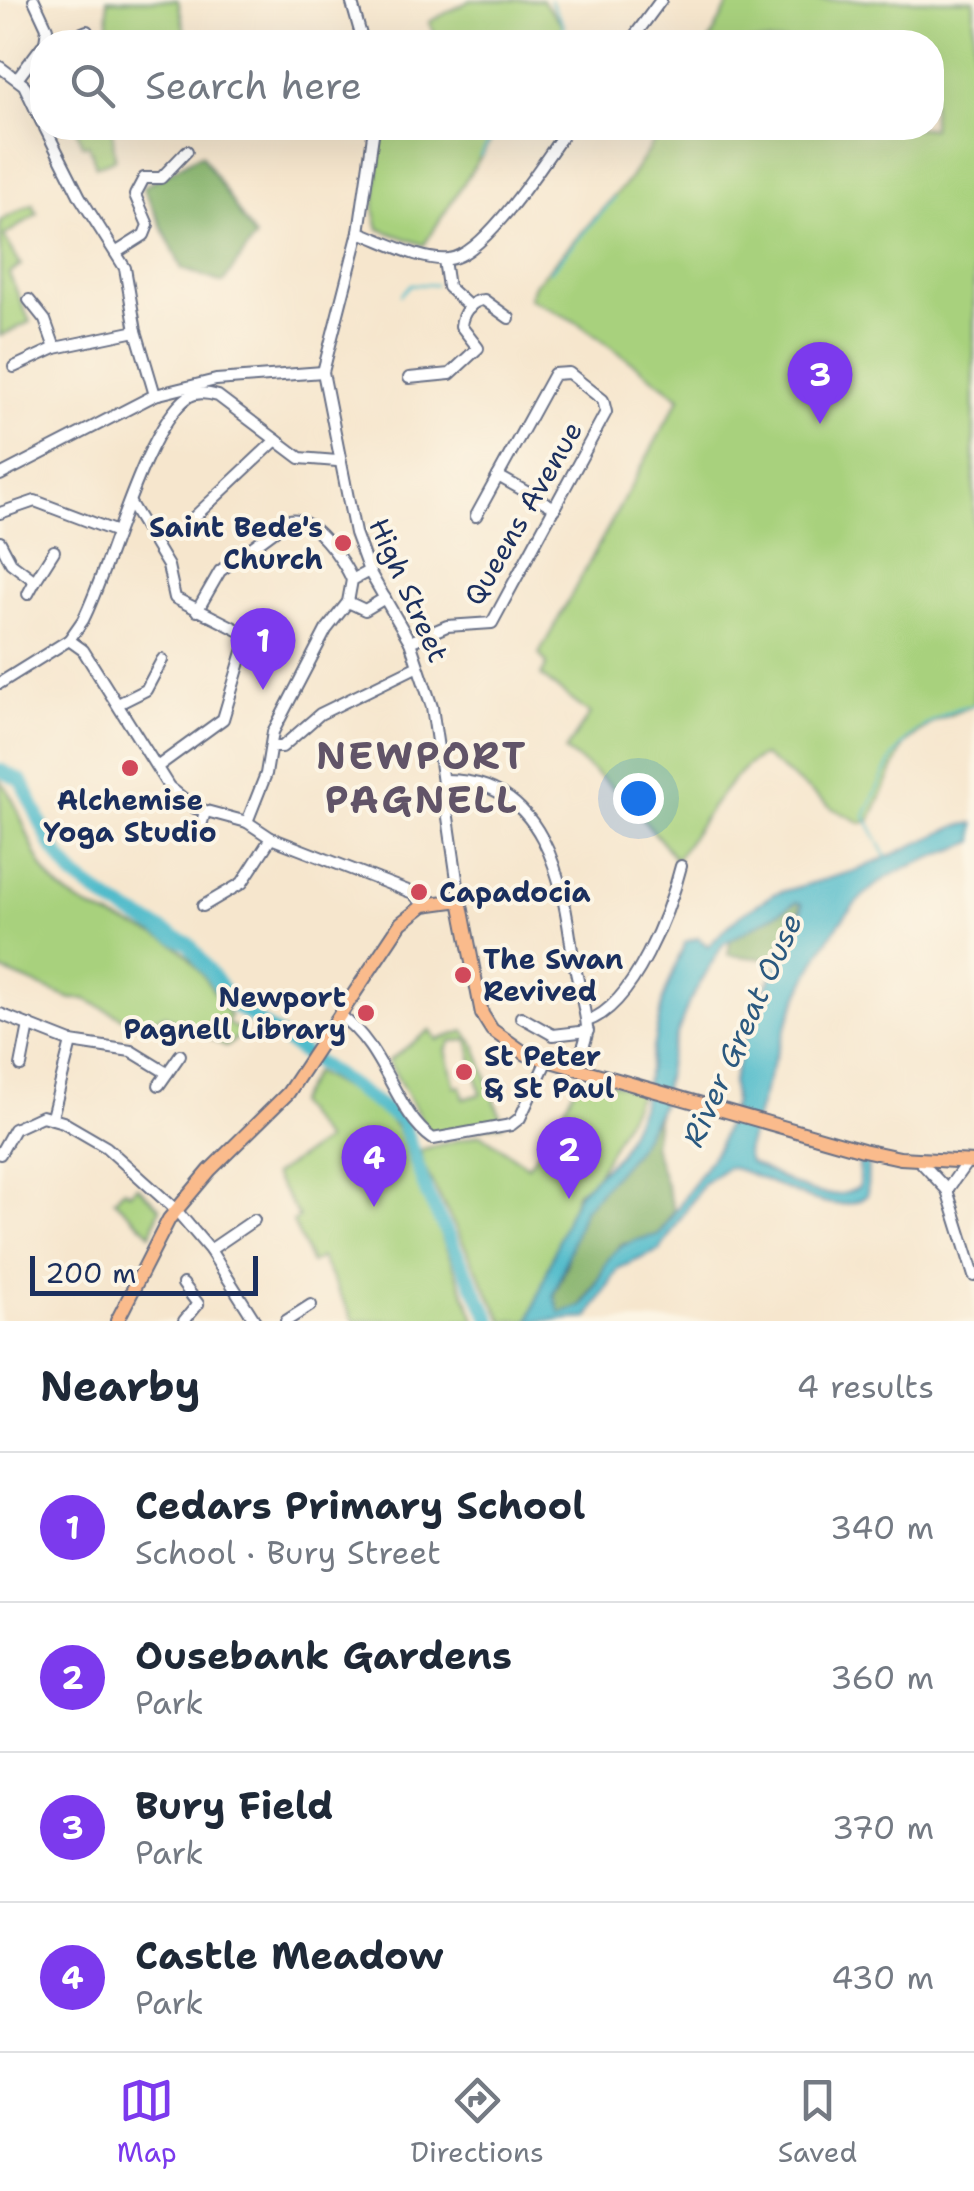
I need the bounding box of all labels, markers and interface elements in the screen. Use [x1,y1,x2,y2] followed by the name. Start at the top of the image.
[30,30,944,140] search box
[65,58,120,113] icon: search
[145,60,362,111] text: Search here
[788,342,852,424] pin: 3
[455,414,591,612] street label: Queens Avenue
[149,508,323,578] place label: Saint Bede's Church
[360,512,458,668] street label: High Street
[332,532,354,554] marker: Saint Bede's Church
[230,608,296,690] pin: 1
[316,730,528,825] district label: NEWPORT PAGNELL
[119,757,141,779] marker: Alchemise Yoga Studio
[613,773,664,824] your location
[43,781,217,851] place label: Alchemise Yoga Studio
[439,873,591,911] place label: Capadocia
[408,881,430,903] marker: Capadocia
[672,907,812,1153] water label: River Great Ouse
[483,940,623,1010] place label: The Swan Revived
[452,964,474,986] marker: The Swan Revived
[123,978,346,1048] place label: Newport Pagnell Library
[355,1002,377,1024] marker: Newport Pagnell Library
[484,1037,615,1107] place label: St Peter & St Paul
[453,1061,475,1083] marker: St Peter & St Paul
[536,1116,602,1199] pin: 2
[342,1124,406,1207] pin: 4
[30,1251,258,1296] scale bar
[45,1254,136,1292] text: 200 m
[40,1358,200,1414] text: Nearby
[797,1365,934,1408] text: 4 results
[135,1480,585,1531] text: Cedars Primary School
[65,1506,80,1549] text: 1
[830,1506,934,1549] text: 340 m
[135,1531,441,1574] text: School · Bury Street
[135,1630,512,1681] text: Ousebank Gardens
[61,1656,84,1699] text: 2
[830,1656,934,1699] text: 360 m
[135,1681,204,1724] text: Park
[135,1780,334,1831] text: Bury Field
[61,1806,84,1849] text: 3
[832,1806,934,1849] text: 370 m
[135,1831,204,1874] text: Park
[135,1930,443,1981] text: Castle Meadow
[61,1956,84,1999] text: 4
[831,1956,934,1999] text: 430 m
[135,1981,204,2024] text: Park
[117,2073,177,2171] tab: Map
[410,2073,544,2171] tab: Directions
[778,2073,857,2171] tab: Saved

